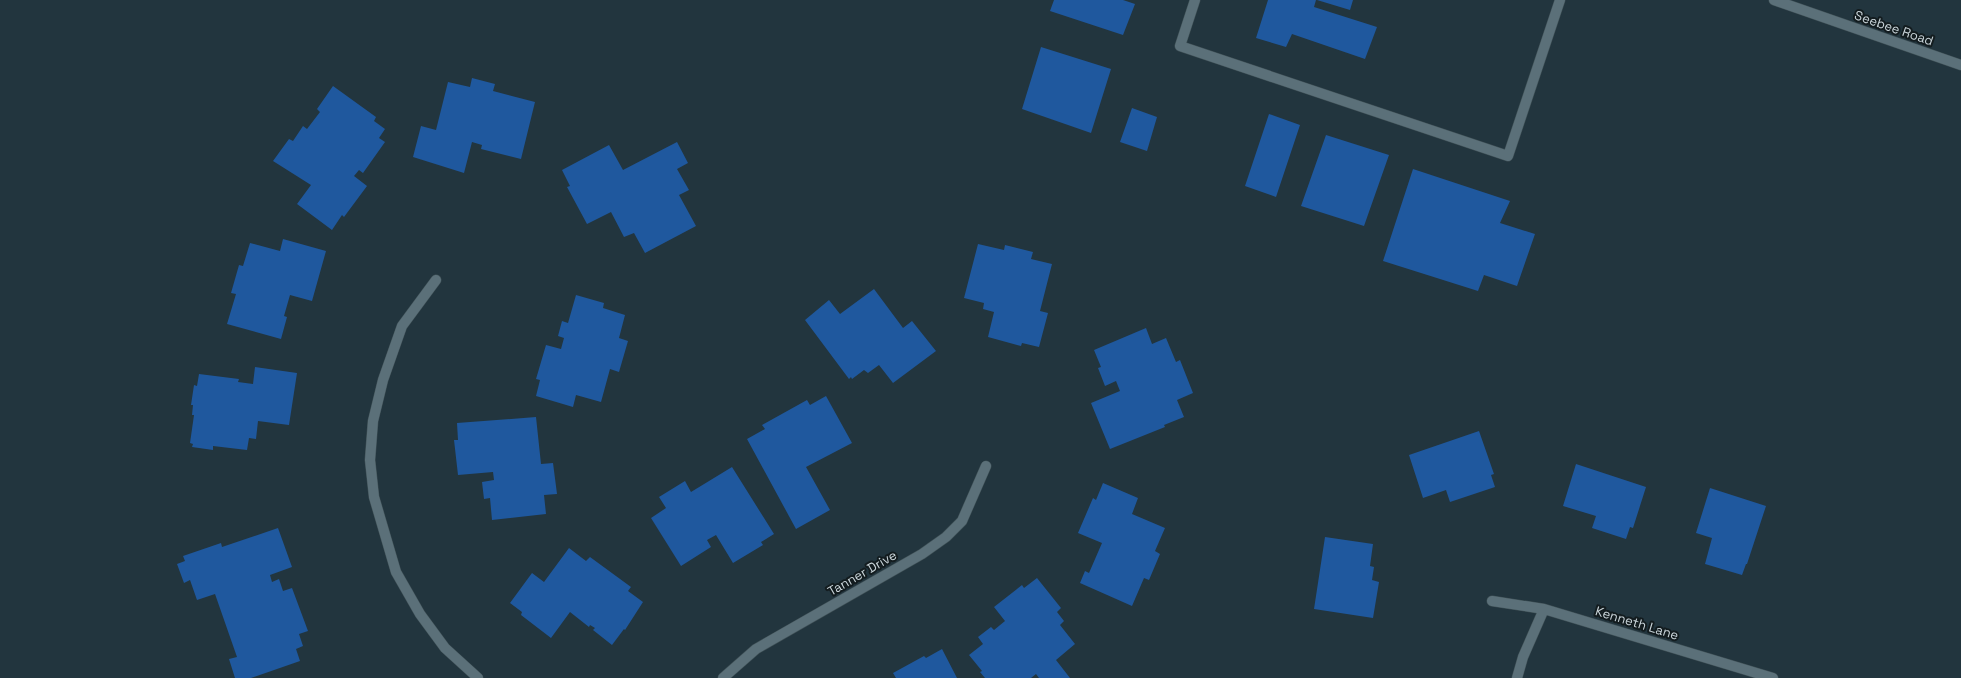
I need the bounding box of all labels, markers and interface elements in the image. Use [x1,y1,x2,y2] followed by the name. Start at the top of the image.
[1852,7,1936,49] street label: Seebee Road
[824,546,900,600] street label: Tanner Drive
[1593,602,1681,644] street label: Kenneth Lane

